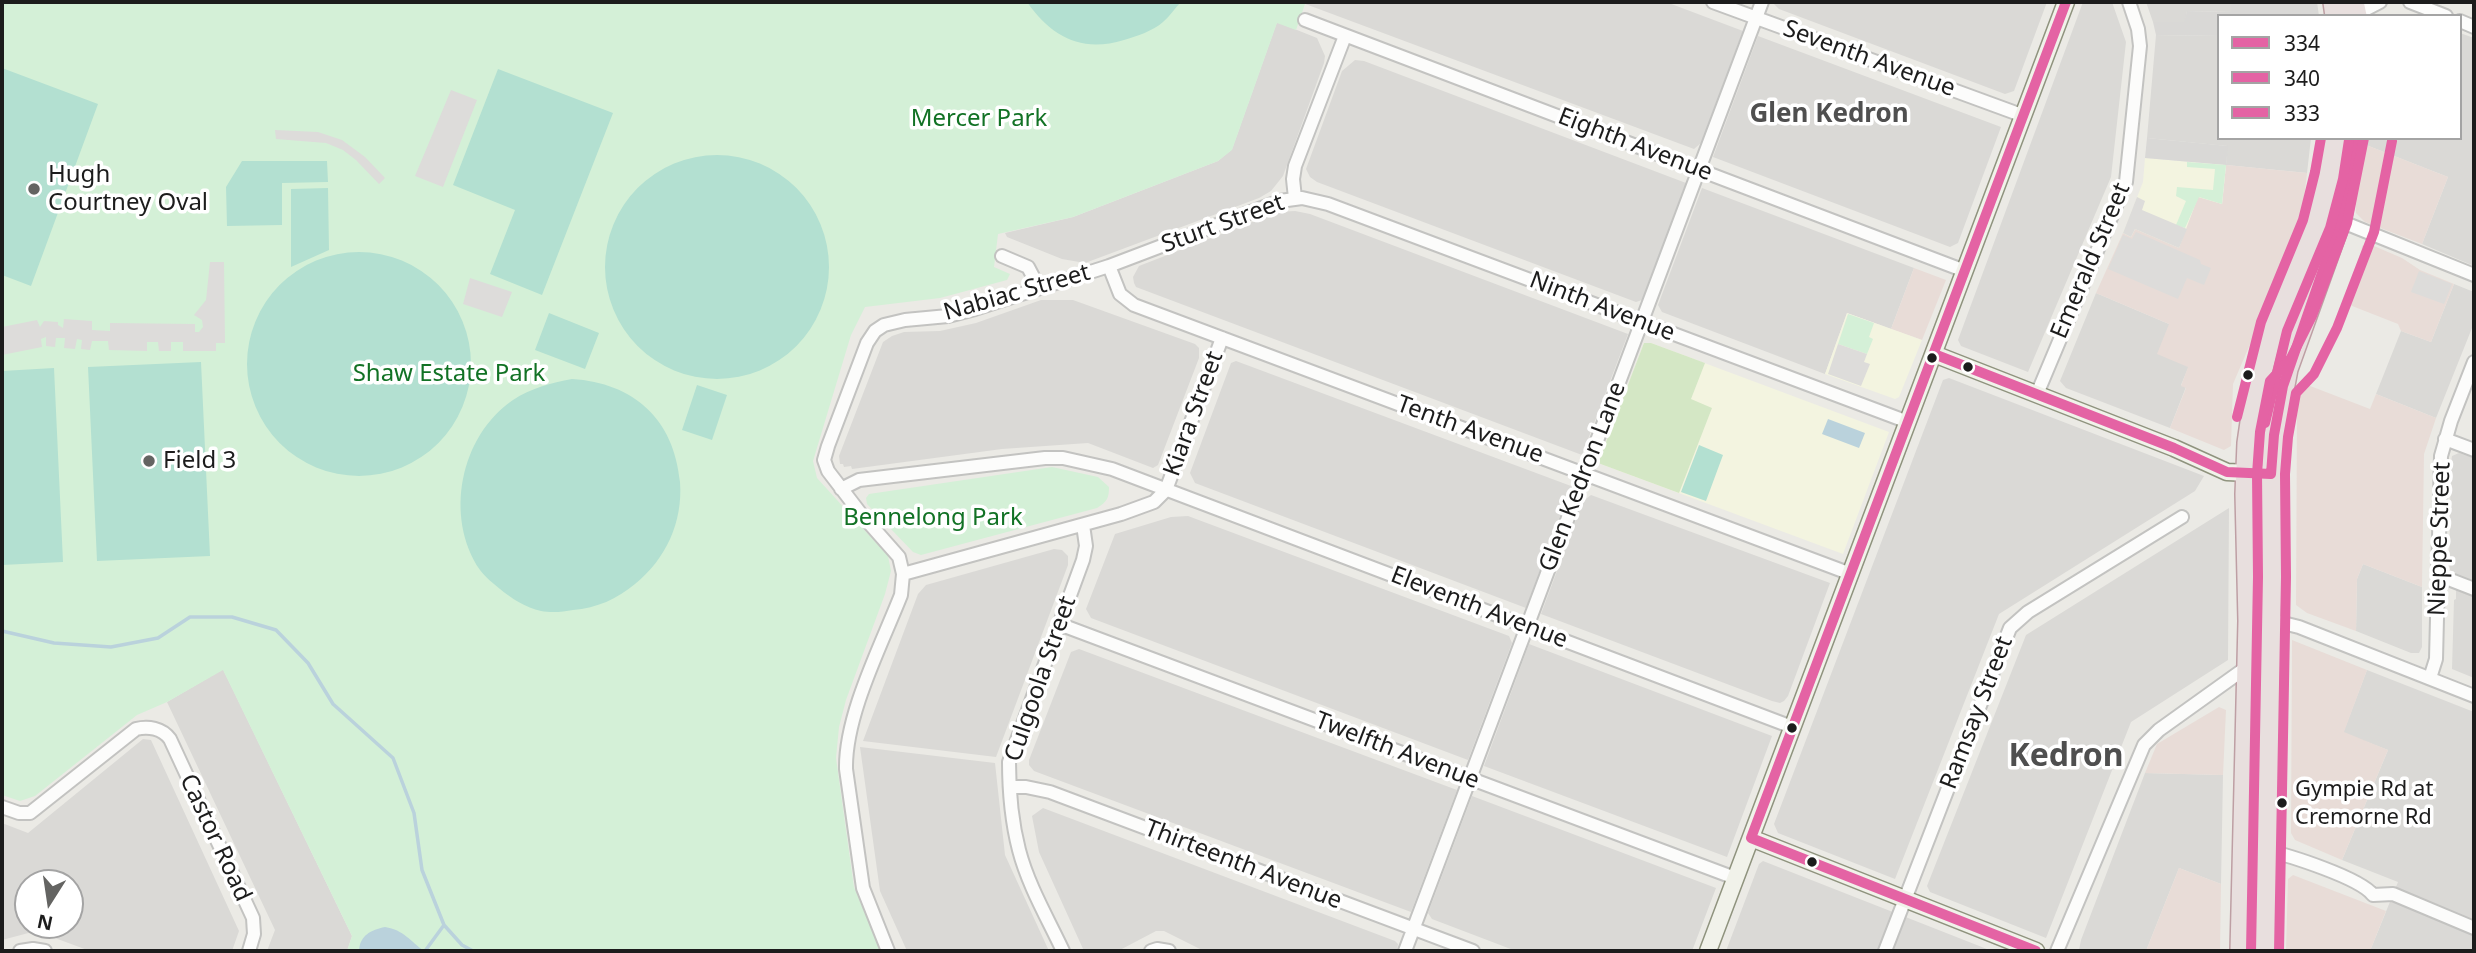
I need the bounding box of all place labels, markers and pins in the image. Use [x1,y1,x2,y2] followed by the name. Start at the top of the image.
[48,161,208,217] place label: Hugh Courtney Oval
[26,181,42,197] marker: Hugh Courtney Oval
[1925,351,1939,365] unlabelled marker
[1961,360,1975,374] unlabelled marker
[2241,368,2255,382] unlabelled marker
[163,447,236,475] place label: Field 3
[141,453,157,469] marker: Field 3
[1785,721,1799,735] unlabelled marker
[2295,777,2433,828] place label: Gympie Rd at Cremorne Rd
[2275,796,2289,810] marker: Gympie Rd at Cremorne Rd
[1805,855,1819,869] unlabelled marker

